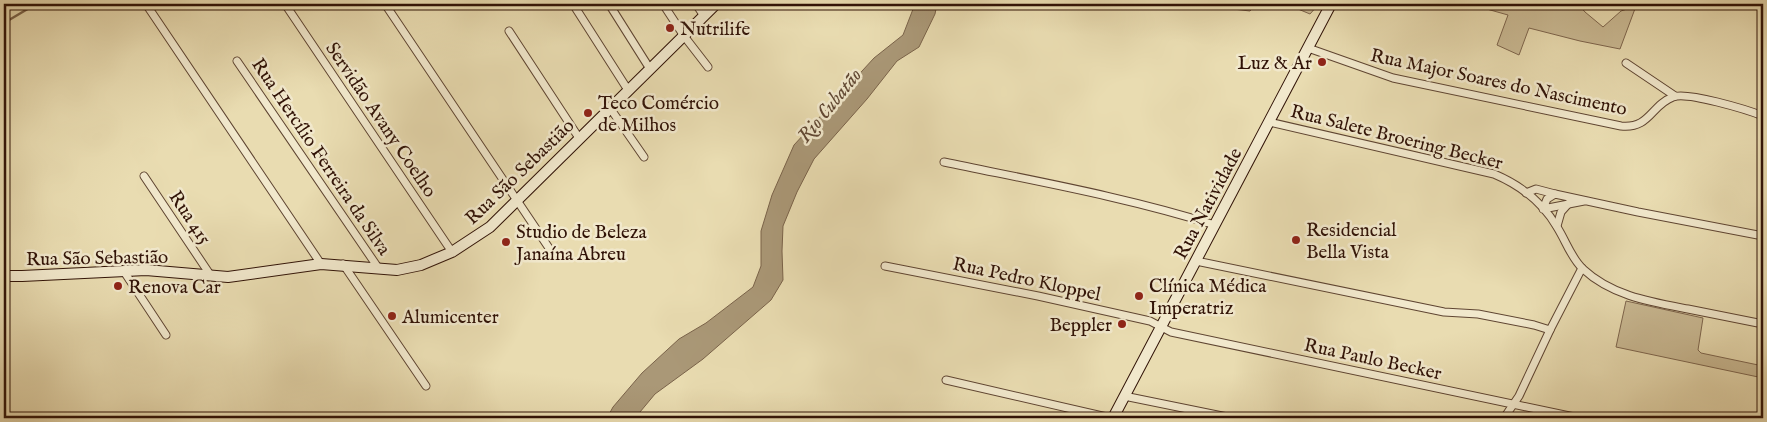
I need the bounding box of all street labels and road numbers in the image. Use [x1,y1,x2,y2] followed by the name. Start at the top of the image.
[319,38,441,202] street label: Servidão Avany Coelho
[1368,44,1629,122] street label: Rua Major Soares do Nascimento
[245,54,396,261] street label: Rua Hercílio Ferreira da Silva
[1288,100,1505,176] street label: Rua Salete Broering Becker
[461,114,580,231] street label: Rua São Sebastião
[1169,144,1248,264] street label: Rua Natividade
[163,187,216,250] street label: Rua 415
[26,246,168,272] street label: Rua São Sebastião
[950,253,1104,308] street label: Rua Pedro Kloppel
[1302,334,1444,386] street label: Rua Paulo Becker

